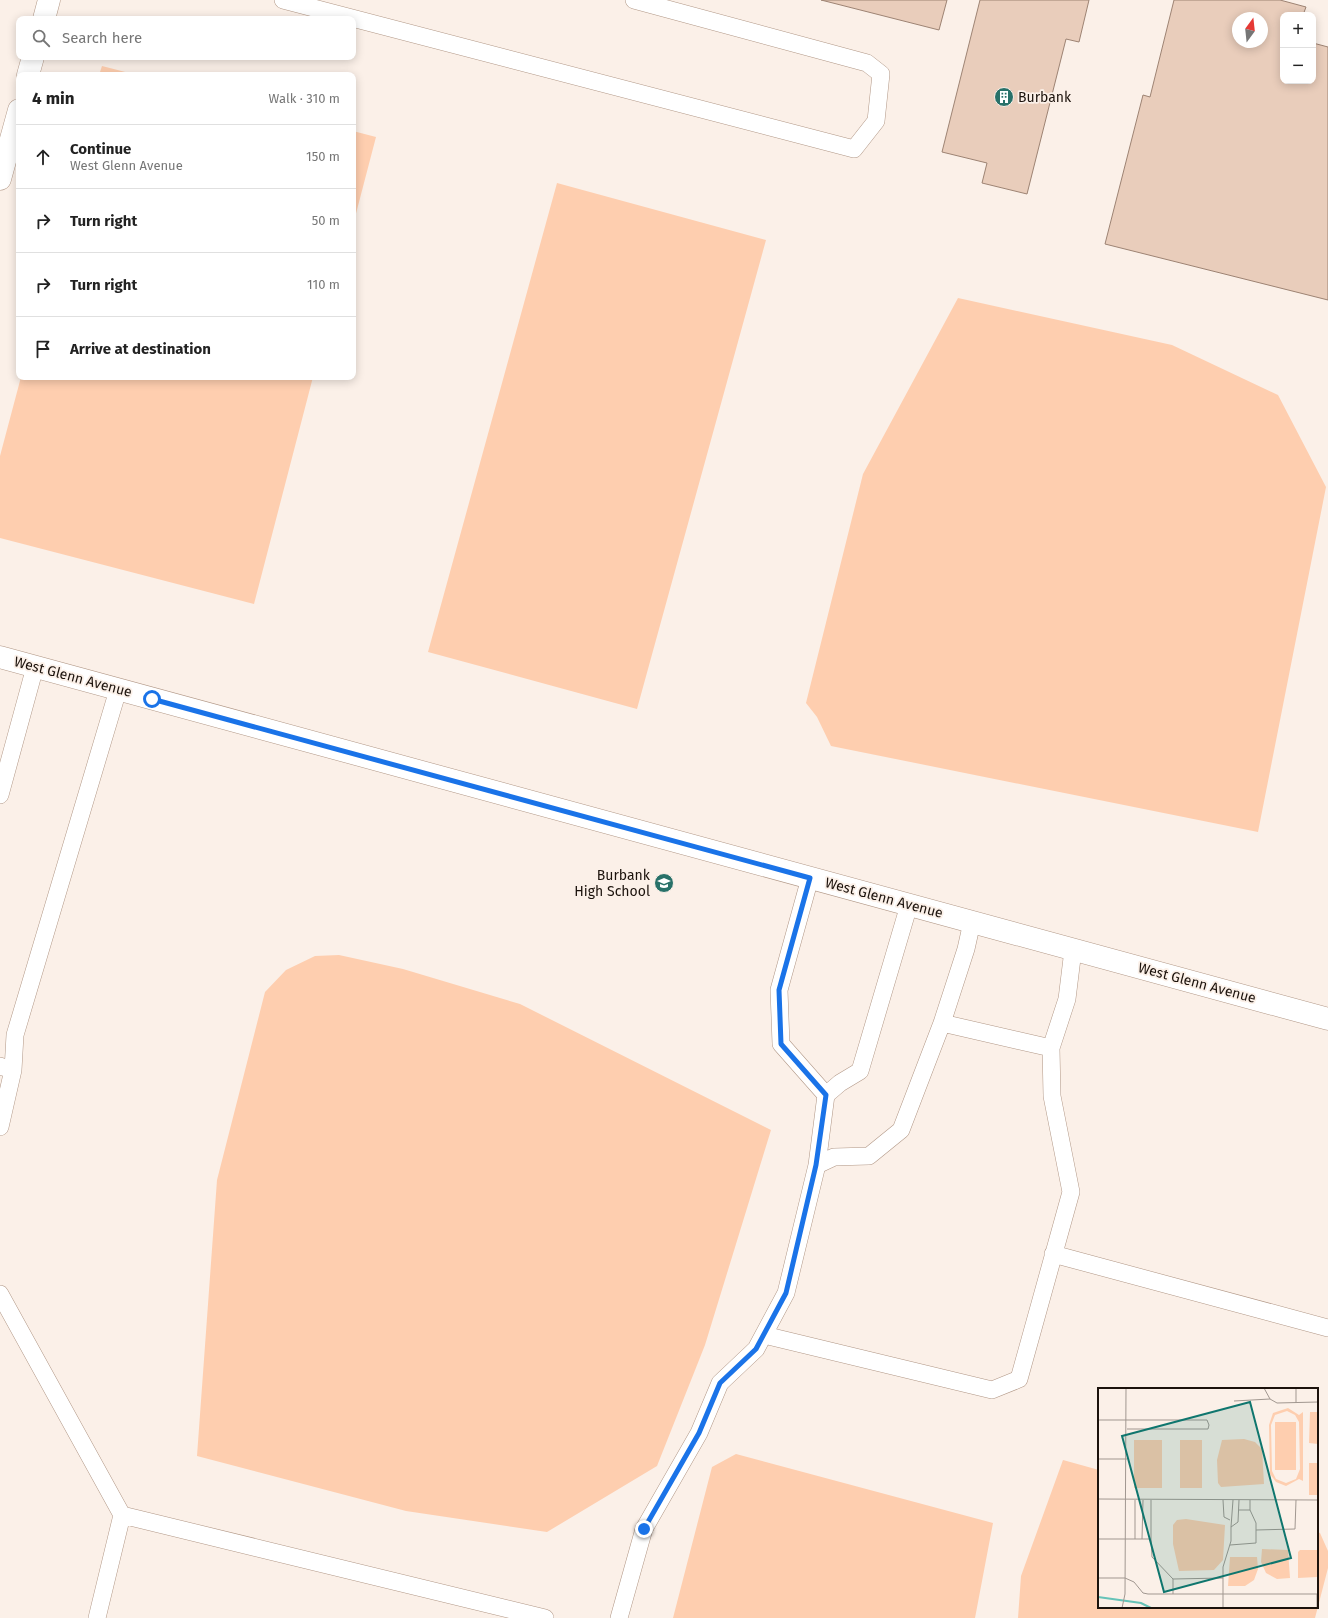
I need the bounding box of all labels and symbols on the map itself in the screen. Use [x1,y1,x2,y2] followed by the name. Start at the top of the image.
[1232,12,1268,48] north arrow
[993,86,1015,108] building icon: Burbank
[1018,89,1072,106] place label: Burbank
[12,653,134,701] street label: West Glenn Avenue
[143,690,161,708] route start
[574,867,651,900] place label: Burbank High School
[653,872,675,894] school or university icon: Burbank High School
[823,874,945,922] street label: West Glenn Avenue
[1136,959,1258,1007] street label: West Glenn Avenue
[1098,1388,1318,1608] inset map
[635,1520,653,1538] route end

